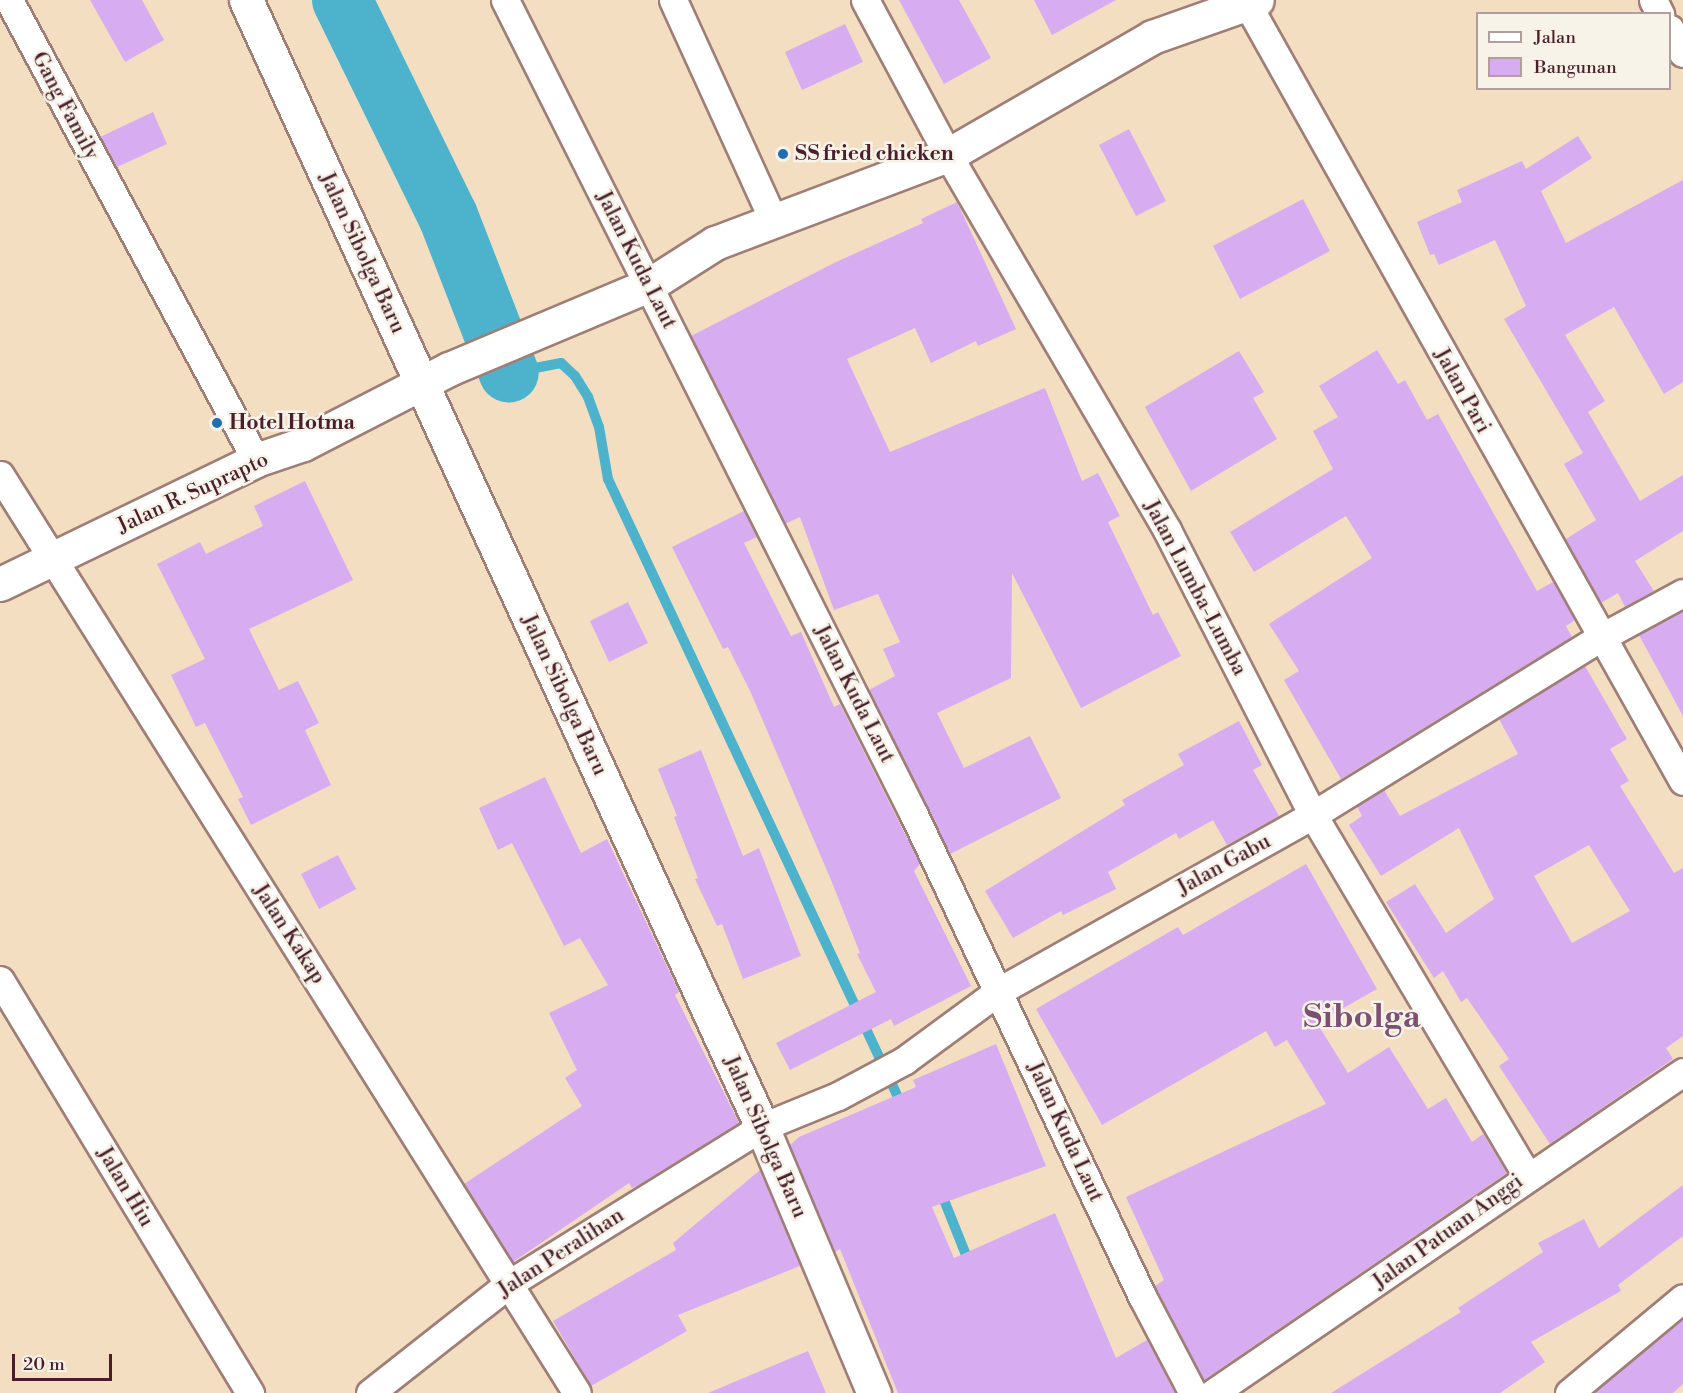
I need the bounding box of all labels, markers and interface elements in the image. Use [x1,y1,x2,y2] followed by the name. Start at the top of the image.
[1476,12,1671,90] legend
[1534,26,1576,49] text: Jalan
[26,48,104,164] street label: Gang Family
[1534,56,1617,79] text: Bangunan
[795,141,954,167] place label: SS fried chicken
[776,147,790,161] marker: SS fried chicken
[314,168,410,338] street label: Jalan Sibolga Baru
[590,187,682,333] street label: Jalan Kuda Laut
[1428,344,1496,438] street label: Jalan Pari
[229,410,355,436] place label: Hotel Hotma
[210,416,224,430] marker: Hotel Hotma
[113,447,273,539] street label: Jalan R. Suprapto
[1138,496,1252,680] street label: Jalan Lumba-Lumba
[516,610,612,780] street label: Jalan Sibolga Baru
[808,621,900,767] street label: Jalan Kuda Laut
[1173,829,1275,901] street label: Jalan Gabu
[247,879,331,989] street label: Jalan Kakap
[1303,998,1421,1038] district label: Sibolga
[718,1052,812,1222] street label: Jalan Sibolga Baru
[1022,1058,1108,1206] street label: Jalan Kuda Laut
[91,1142,159,1232] street label: Jalan Hiu
[1368,1169,1528,1295] street label: Jalan Patuan Anggi
[493,1203,629,1303] street label: Jalan Peralihan
[15,1342,116,1380] scale bar
[23,1353,65,1376] text: 20 m

